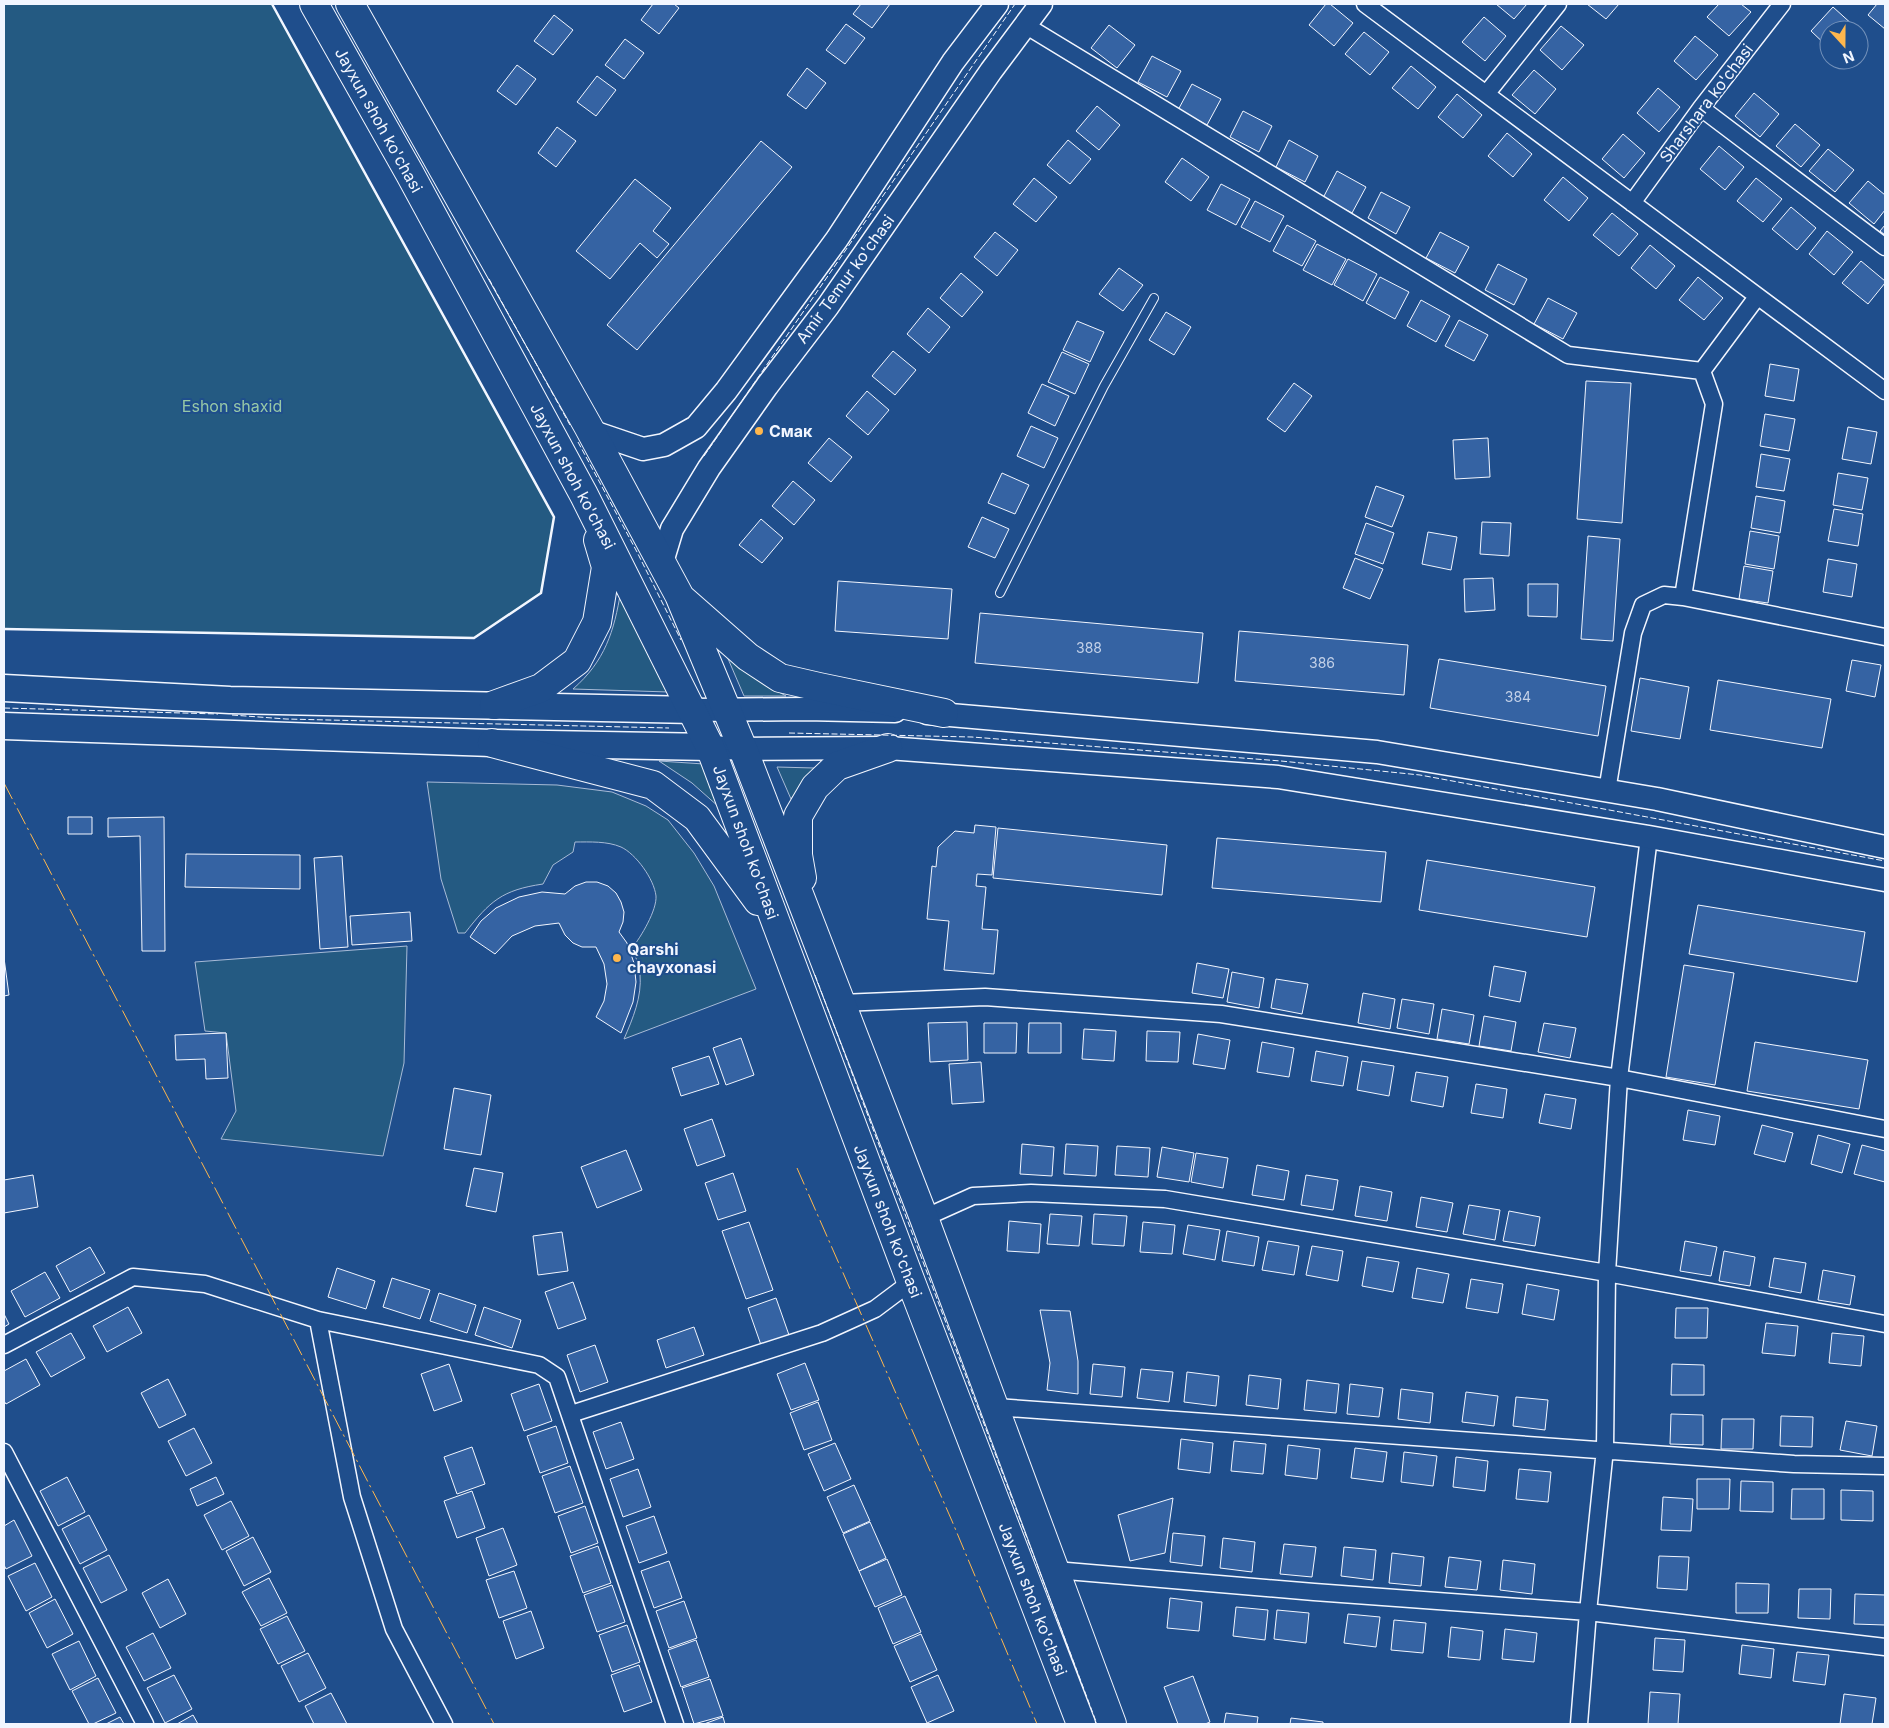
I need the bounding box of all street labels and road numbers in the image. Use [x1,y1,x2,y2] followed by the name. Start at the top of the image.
[1655,40,1757,166] street label: Sharshara ko'chasi
[331,44,427,196] street label: Jayxun shoh ko'chasi
[792,211,898,347] street label: Amir Temur ko'chasi
[526,399,620,553] street label: Jayxun shoh ko'chasi
[709,762,783,922] street label: Jayxun shoh ko'chasi
[850,1141,926,1301] street label: Jayxun shoh ko'chasi
[995,1519,1071,1679] street label: Jayxun shoh ko'chasi

